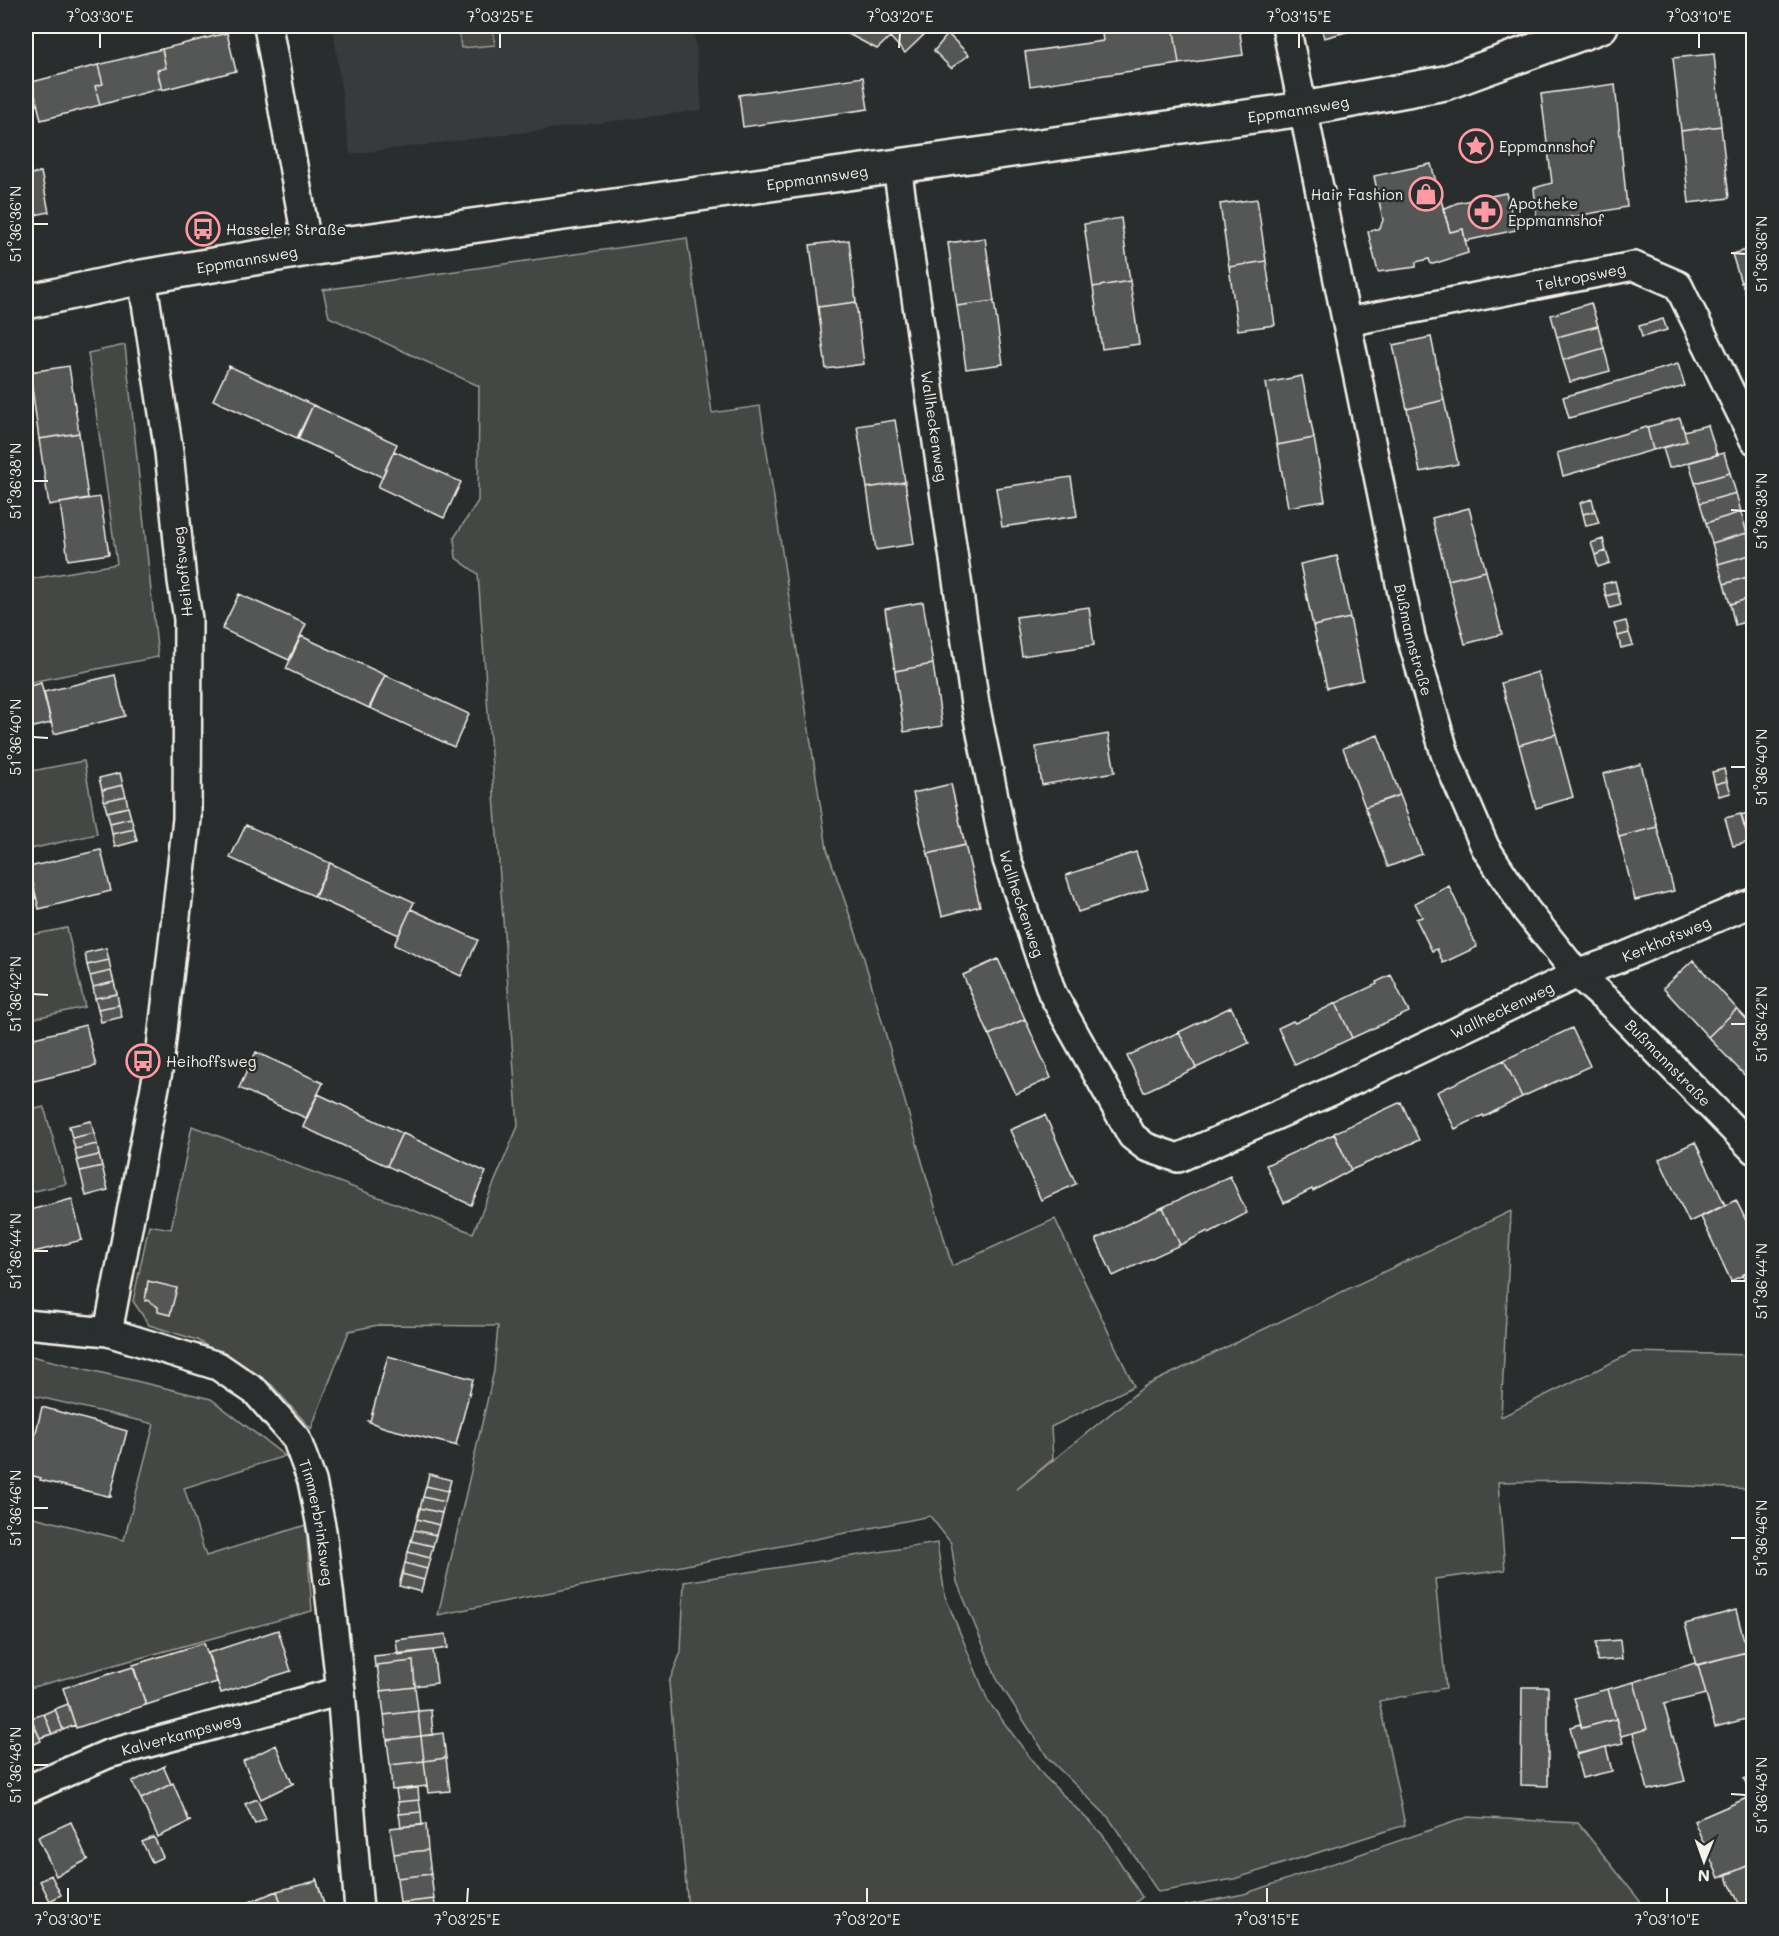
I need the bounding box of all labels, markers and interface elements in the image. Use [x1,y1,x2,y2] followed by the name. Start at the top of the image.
[66,6,134,26] text: 7°03'30"E
[467,6,534,26] text: 7°03'25"E
[867,6,934,26] text: 7°03'20"E
[1267,6,1332,26] text: 7°03'15"E
[1666,6,1732,26] text: 7°03'10"E
[1246,91,1351,127] street label: Eppmannsweg
[1458,128,1494,164] place icon: Eppmannshof
[1499,136,1596,156] place label: Eppmannshof
[765,160,869,194] street label: Eppmannsweg
[1408,176,1444,212] shop icon: Hair Fashion
[1311,184,1403,204] place label: Hair Fashion
[5,186,25,262] text: 51°36'36"N
[1508,193,1605,230] place label: Apotheke Eppmannshof
[1467,194,1503,230] pharmacy icon: Apotheke Eppmannshof
[185,211,221,247] bus stop icon: Hasseler Straße
[1751,216,1771,292] text: 51°36'36"N
[226,219,346,239] place label: Hasseler Straße
[195,241,299,278] street label: Eppmannsweg
[1534,258,1627,295] street label: Teltropsweg
[917,369,953,483] street label: Wallheckenweg
[5,443,25,519] text: 51°36'38"N
[1751,473,1771,549] text: 51°36'38"N
[167,526,197,618] street label: Heihoffsweg
[1390,582,1438,698] street label: Bußmannstraße
[5,699,25,775] text: 51°36'40"N
[1751,729,1771,805] text: 51°36'40"N
[995,848,1049,960] street label: Wallheckenweg
[1619,911,1714,966] street label: Kerkhofsweg
[5,956,25,1032] text: 51°36'42"N
[1447,977,1557,1043] street label: Wallheckenweg
[1751,986,1771,1062] text: 51°36'42"N
[1621,1015,1716,1110] street label: Bußmannstraße
[125,1043,161,1079] bus stop icon: Heihoffsweg
[166,1051,257,1071] place label: Heihoffsweg
[5,1213,25,1289] text: 51°36'44"N
[1751,1243,1771,1319] text: 51°36'44"N
[295,1456,338,1587] street label: Timmerbrinksweg
[5,1470,25,1546] text: 51°36'46"N
[1751,1500,1771,1576] text: 51°36'46"N
[119,1709,243,1760] street label: Kalverkampsweg
[5,1727,25,1803] text: 51°36'48"N
[1751,1757,1771,1833] text: 51°36'48"N
[1674,1831,1734,1891] north arrow
[1697,1866,1710,1887] text: N
[34,1909,102,1929] text: 7°03'30"E
[434,1909,501,1929] text: 7°03'25"E
[834,1909,901,1929] text: 7°03'20"E
[1235,1909,1300,1929] text: 7°03'15"E
[1634,1909,1700,1929] text: 7°03'10"E

